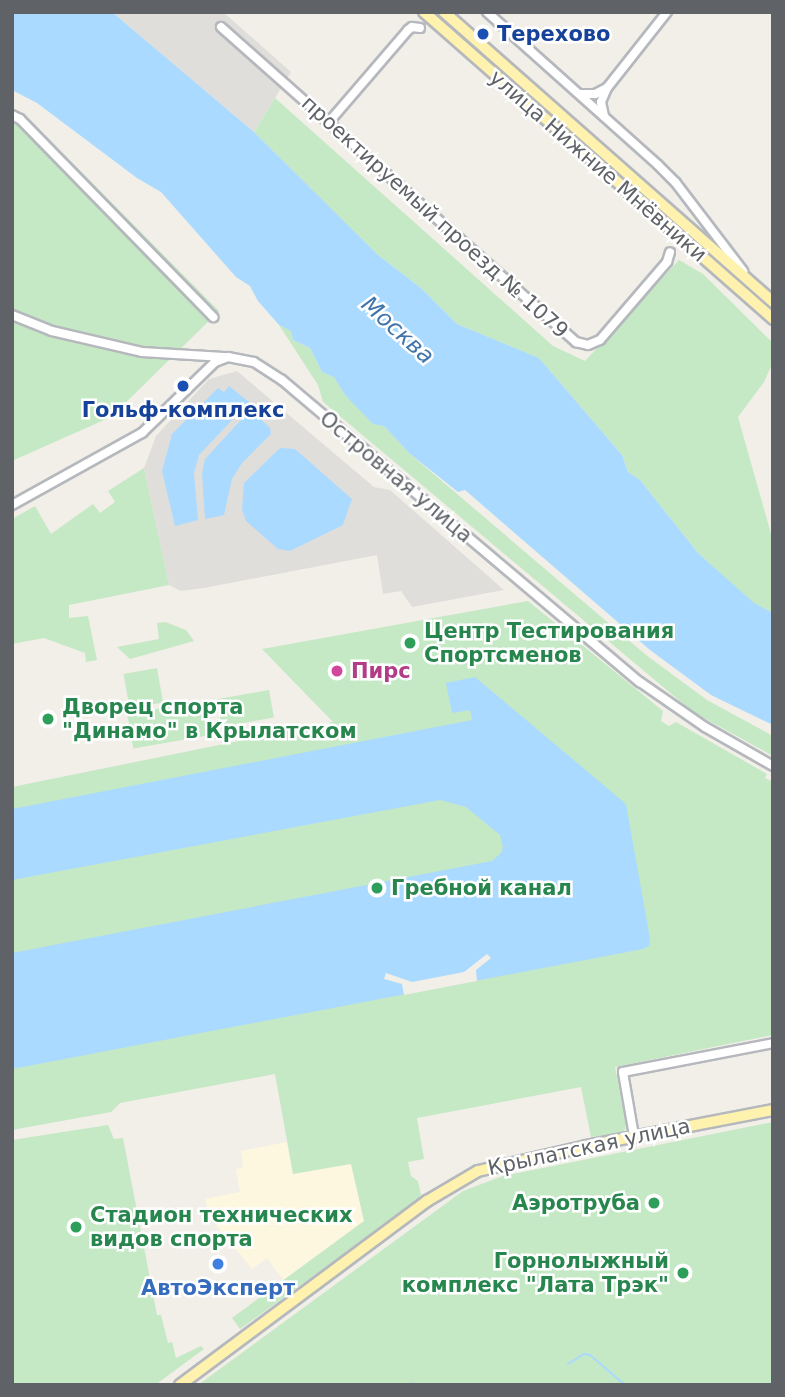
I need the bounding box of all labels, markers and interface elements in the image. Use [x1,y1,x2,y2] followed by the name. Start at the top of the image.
[497,21,611,47] place label: Терехово
[475,26,491,42] marker: Терехово
[484,65,712,267] street label: улица Нижние Мнёвники
[297,91,573,343] street label: проектируемый проезд № 1079
[356,290,440,370] water label: Москва
[175,378,191,394] marker: Гольф-комплекс
[82,397,284,423] place label: Гольф-комплекс
[315,406,477,548] street label: Островная улица
[424,618,674,668] place label: Центр Тестирования Спортсменов
[402,635,418,651] marker: Центр Тестирования Спортсменов
[351,658,411,684] place label: Пирс
[329,663,345,679] marker: Пирс
[62,694,357,744] place label: Дворец спорта "Динамо" в Крылатском
[40,711,56,727] marker: Дворец спорта "Динамо" в Крылатском
[391,875,572,901] place label: Гребной канал
[369,880,385,896] marker: Гребной канал
[485,1113,693,1181] street label: Крылатская улица
[512,1190,640,1216] place label: Аэротруба
[646,1195,662,1211] marker: Аэротруба
[90,1202,352,1252] place label: Стадион технических видов спорта
[68,1219,84,1235] marker: Стадион технических видов спорта
[402,1248,669,1298] place label: Горнолыжный комплекс "Лата Трэк"
[210,1256,226,1272] marker: АвтоЭксперт
[675,1265,691,1281] marker: Горнолыжный комплекс "Лата Трэк"
[141,1275,295,1301] place label: АвтоЭксперт

